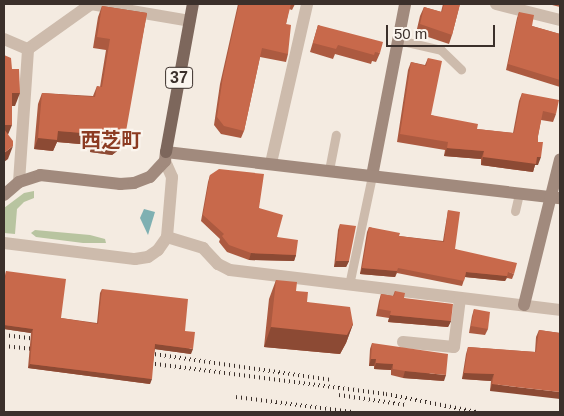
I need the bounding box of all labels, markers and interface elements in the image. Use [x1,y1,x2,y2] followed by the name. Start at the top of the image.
[389,15,498,47] scale bar
[394,25,427,42] text: 50 m
[164,64,194,92] road number: 37
[81,128,141,152] district label: 西芝町

